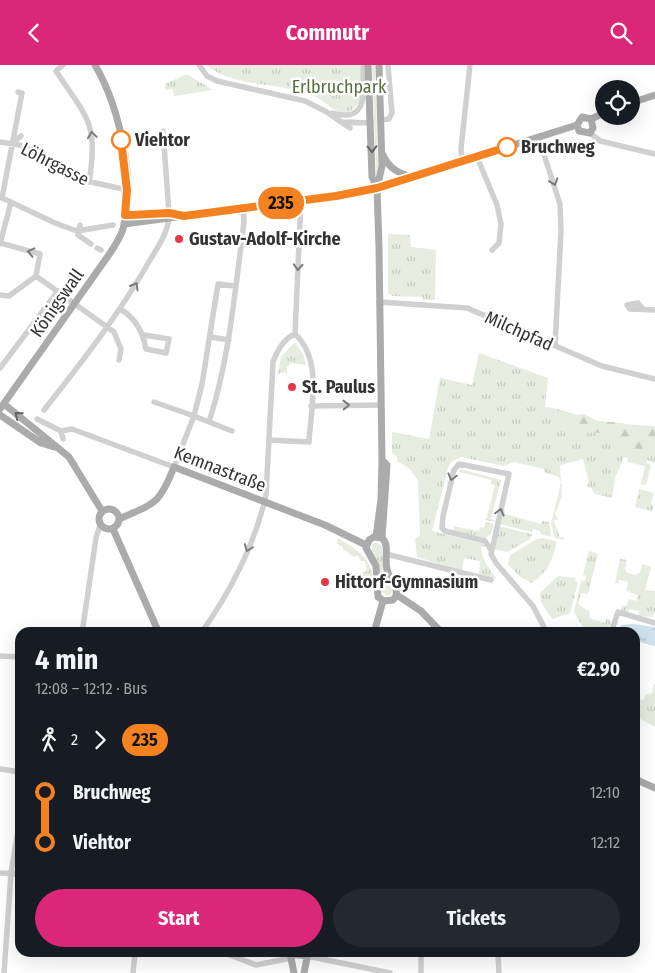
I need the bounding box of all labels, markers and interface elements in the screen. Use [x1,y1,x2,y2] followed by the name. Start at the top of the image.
[20,19,48,47] icon: back
[286,19,369,46] text: Commutr
[607,19,635,47] icon: search
[292,76,387,98] park label: Erlbruchpark
[595,80,640,125] map controls
[595,80,640,125] button: locate
[134,129,190,151] place label: Viehtor
[111,130,131,150] marker: Viehtor
[87,131,98,139] one-way arrow
[521,136,595,158] place label: Bruchweg
[497,137,517,157] marker: Bruchweg
[17,138,93,191] street label: Löhrgasse
[366,145,377,153] one-way arrow
[548,178,558,186] one-way arrow
[252,187,310,219] line badge: 235
[268,192,294,214] text: 235
[189,228,341,250] place label: Gustav-Adolf-Kirche
[173,233,185,245] marker: Gustav-Adolf-Kirche
[27,247,36,258] one-way arrow
[292,263,303,271] one-way arrow
[26,264,89,341] street label: Königswall
[129,283,139,292] one-way arrow
[481,306,557,356] street label: Milchpfad
[302,376,375,398] place label: St. Paulus
[286,381,298,393] marker: St. Paulus
[342,400,350,411] one-way arrow
[15,413,24,421] one-way arrow
[171,441,269,497] street label: Kemnastraße
[448,473,458,481] one-way arrow
[494,508,504,516] one-way arrow
[244,543,254,552] one-way arrow
[335,571,478,593] place label: Hittorf-Gymnasium
[319,576,331,588] marker: Hittorf-Gymnasium
[35,643,99,676] text: 4 min
[577,658,620,681] text: €2.90
[35,679,147,698] text: 12:08 – 12:12 · Bus
[35,726,63,754] icon: walk
[86,726,114,754] icon: forward
[132,729,158,751] text: 235
[71,730,78,749] text: 2
[73,781,151,804] text: Bruchweg
[589,783,620,802] text: 12:10
[73,831,131,854] text: Viehtor
[591,833,620,852] text: 12:12
[35,889,323,947] button: Start
[333,889,620,947] button: Tickets

